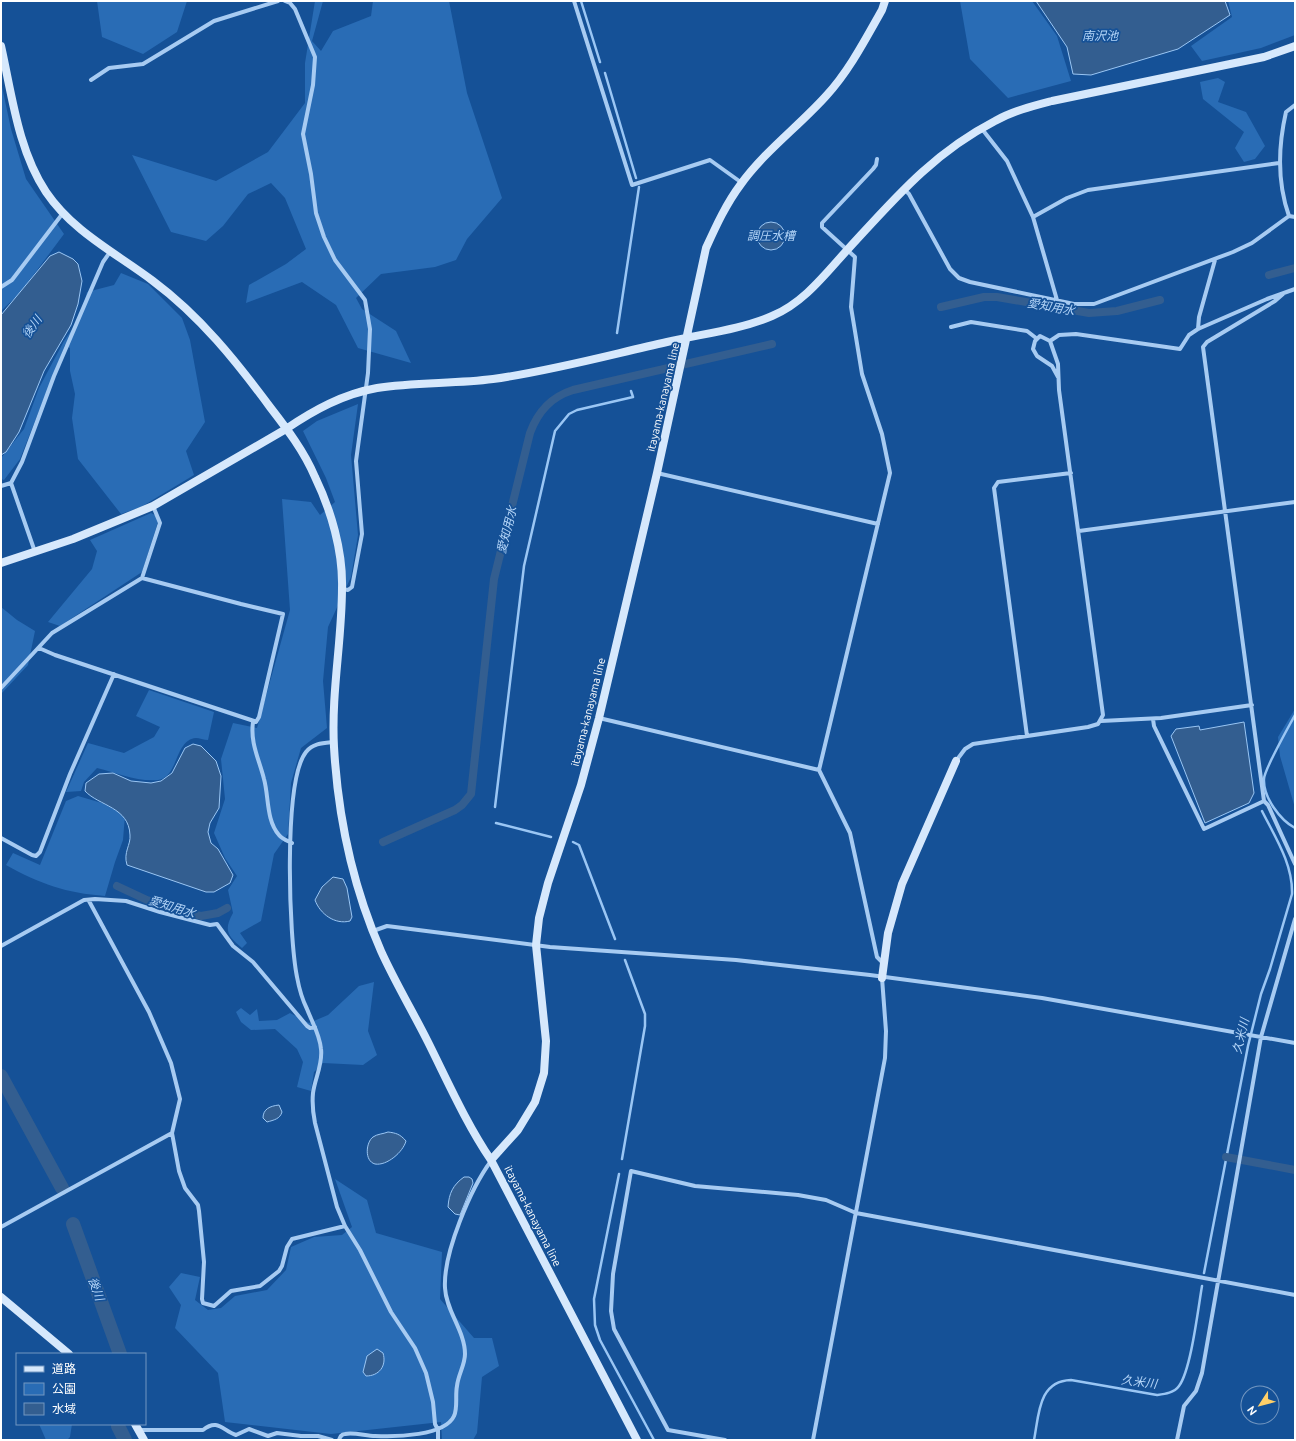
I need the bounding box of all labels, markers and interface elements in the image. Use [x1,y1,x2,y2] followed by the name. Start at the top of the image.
[1082,29,1119,42] water label: 南沢池
[747,229,797,242] water label: 調圧水槽
[1026,296,1078,317] water label: 愛知用水
[19,312,45,340] water label: 後川
[645,341,681,453] street label: itayama-kanayama line
[494,503,519,555] water label: 愛知用水
[569,656,607,768] street label: itayama-kanayama line
[147,893,199,920] water label: 愛知用水
[1230,1015,1251,1055] water label: 久米川
[502,1164,564,1268] street label: itayama-kanayama line
[86,1275,107,1304] water label: 後川
[16,1353,146,1425] legend
[52,1362,76,1375] text: 道路
[1120,1373,1160,1390] water label: 久米川
[52,1382,76,1395] text: 公園
[1240,1385,1280,1425] north arrow
[52,1402,76,1415] text: 水域
[1245,1404,1259,1418] text: N

